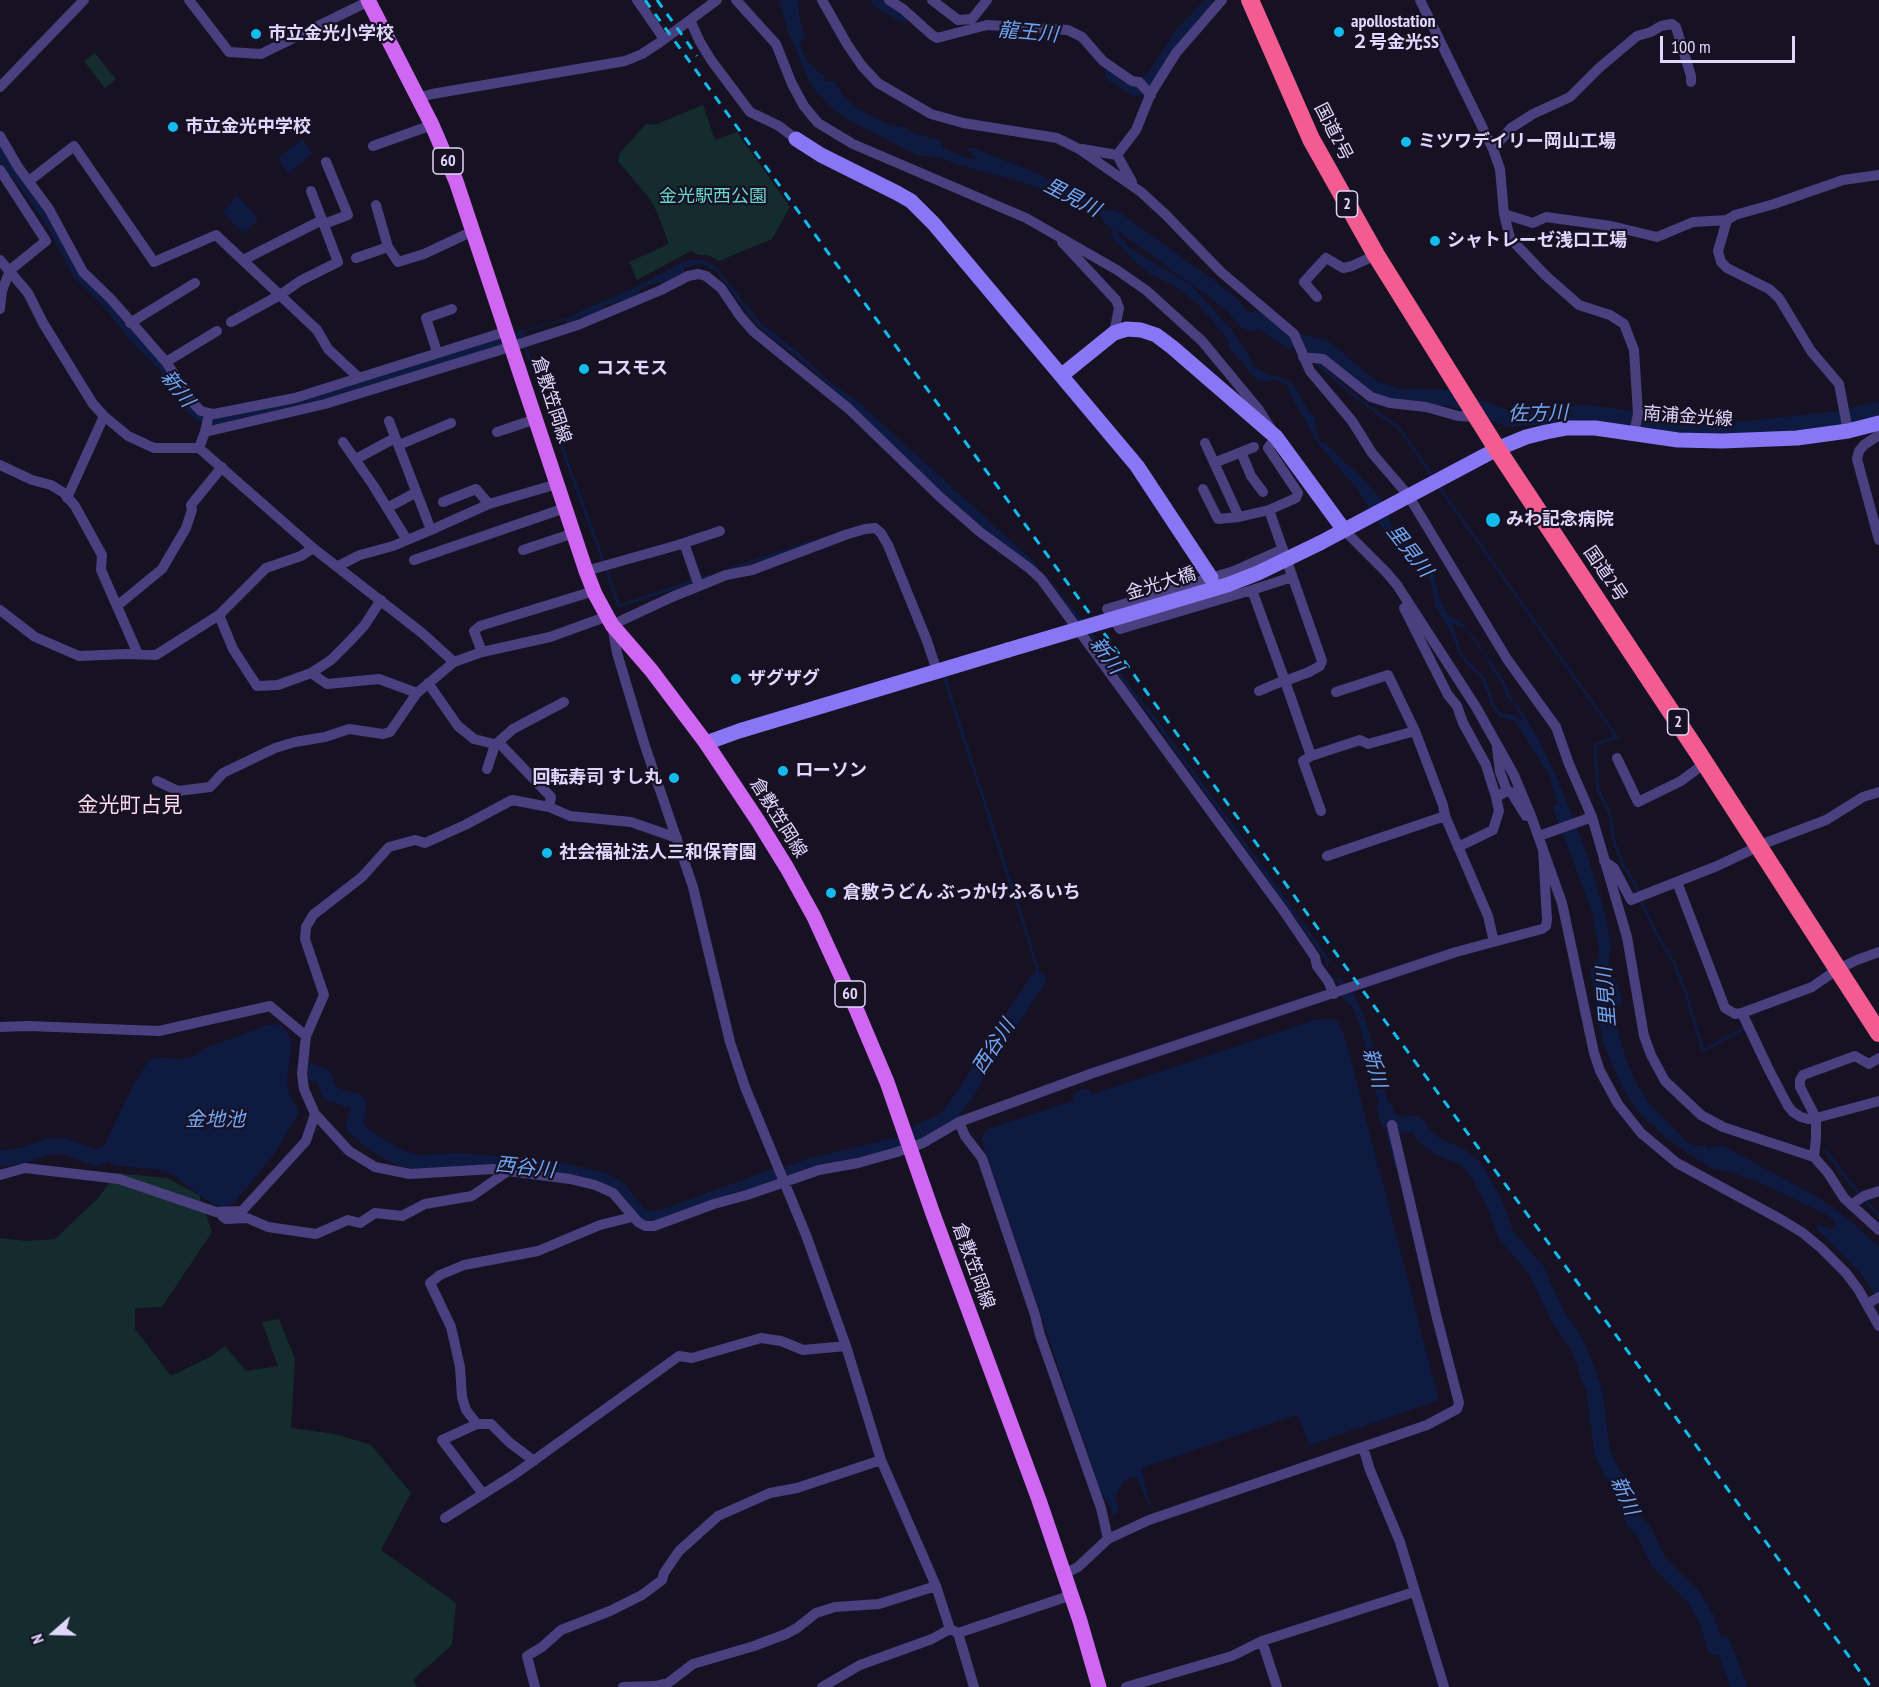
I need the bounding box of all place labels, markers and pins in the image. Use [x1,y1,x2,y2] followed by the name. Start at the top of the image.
[1351,11,1439,54] place label: apollostation ２号金光SS
[268,23,394,45] place label: 市立金光小学校
[1332,25,1346,39] marker: apollostation ２号金光SS
[249,27,263,41] marker: 市立金光小学校
[185,116,311,138] place label: 市立金光中学校
[166,120,180,134] marker: 市立金光中学校
[1418,131,1616,153] place label: ミツワデイリー岡山工場
[1399,135,1413,149] marker: ミツワデイリー岡山工場
[1447,230,1627,252] place label: シャトレーゼ浅口工場
[1428,234,1442,248] marker: シャトレーゼ浅口工場
[596,358,668,380] place label: コスモス
[577,362,591,376] marker: コスモス
[1506,509,1614,531] place label: みわ記念病院
[1484,511,1502,529] marker: みわ記念病院
[748,668,820,690] place label: ザグザグ
[729,672,743,686] marker: ザグザグ
[795,760,867,782] place label: ローソン
[776,764,790,778] marker: ローソン
[532,767,662,789] place label: 回転寿司 すし丸
[667,771,681,785] marker: 回転寿司 すし丸
[559,842,757,864] place label: 社会福祉法人三和保育園
[540,846,554,860] marker: 社会福祉法人三和保育園
[843,882,1081,904] place label: 倉敷うどん ぶっかけふるいち
[824,886,838,900] marker: 倉敷うどん ぶっかけふるいち

